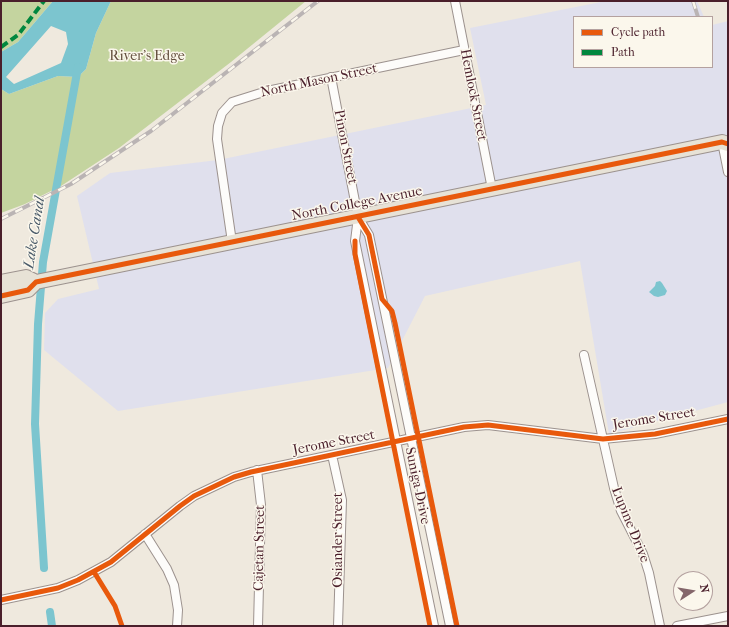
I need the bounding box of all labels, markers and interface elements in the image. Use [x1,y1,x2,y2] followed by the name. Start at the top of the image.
[573,16,713,68] legend
[611,25,665,39] text: Cycle path
[611,45,635,59] text: Path
[456,47,490,143] street label: Hemlock Street
[109,49,185,65] park label: River's Edge
[259,60,379,102] street label: North Mason Street
[330,108,360,186] street label: Pinon Street
[290,183,424,225] street label: North College Avenue
[20,196,50,270] water label: Lake Canal
[612,404,696,434] street label: Jerome Street
[292,427,376,459] street label: Jerome Street
[401,446,433,526] street label: Suniga Drive
[607,485,653,565] street label: Lupine Drive
[331,492,347,588] street label: Osiander Street
[251,505,269,591] street label: Cajetan Street
[673,571,713,611] north arrow
[697,583,711,594] text: N

